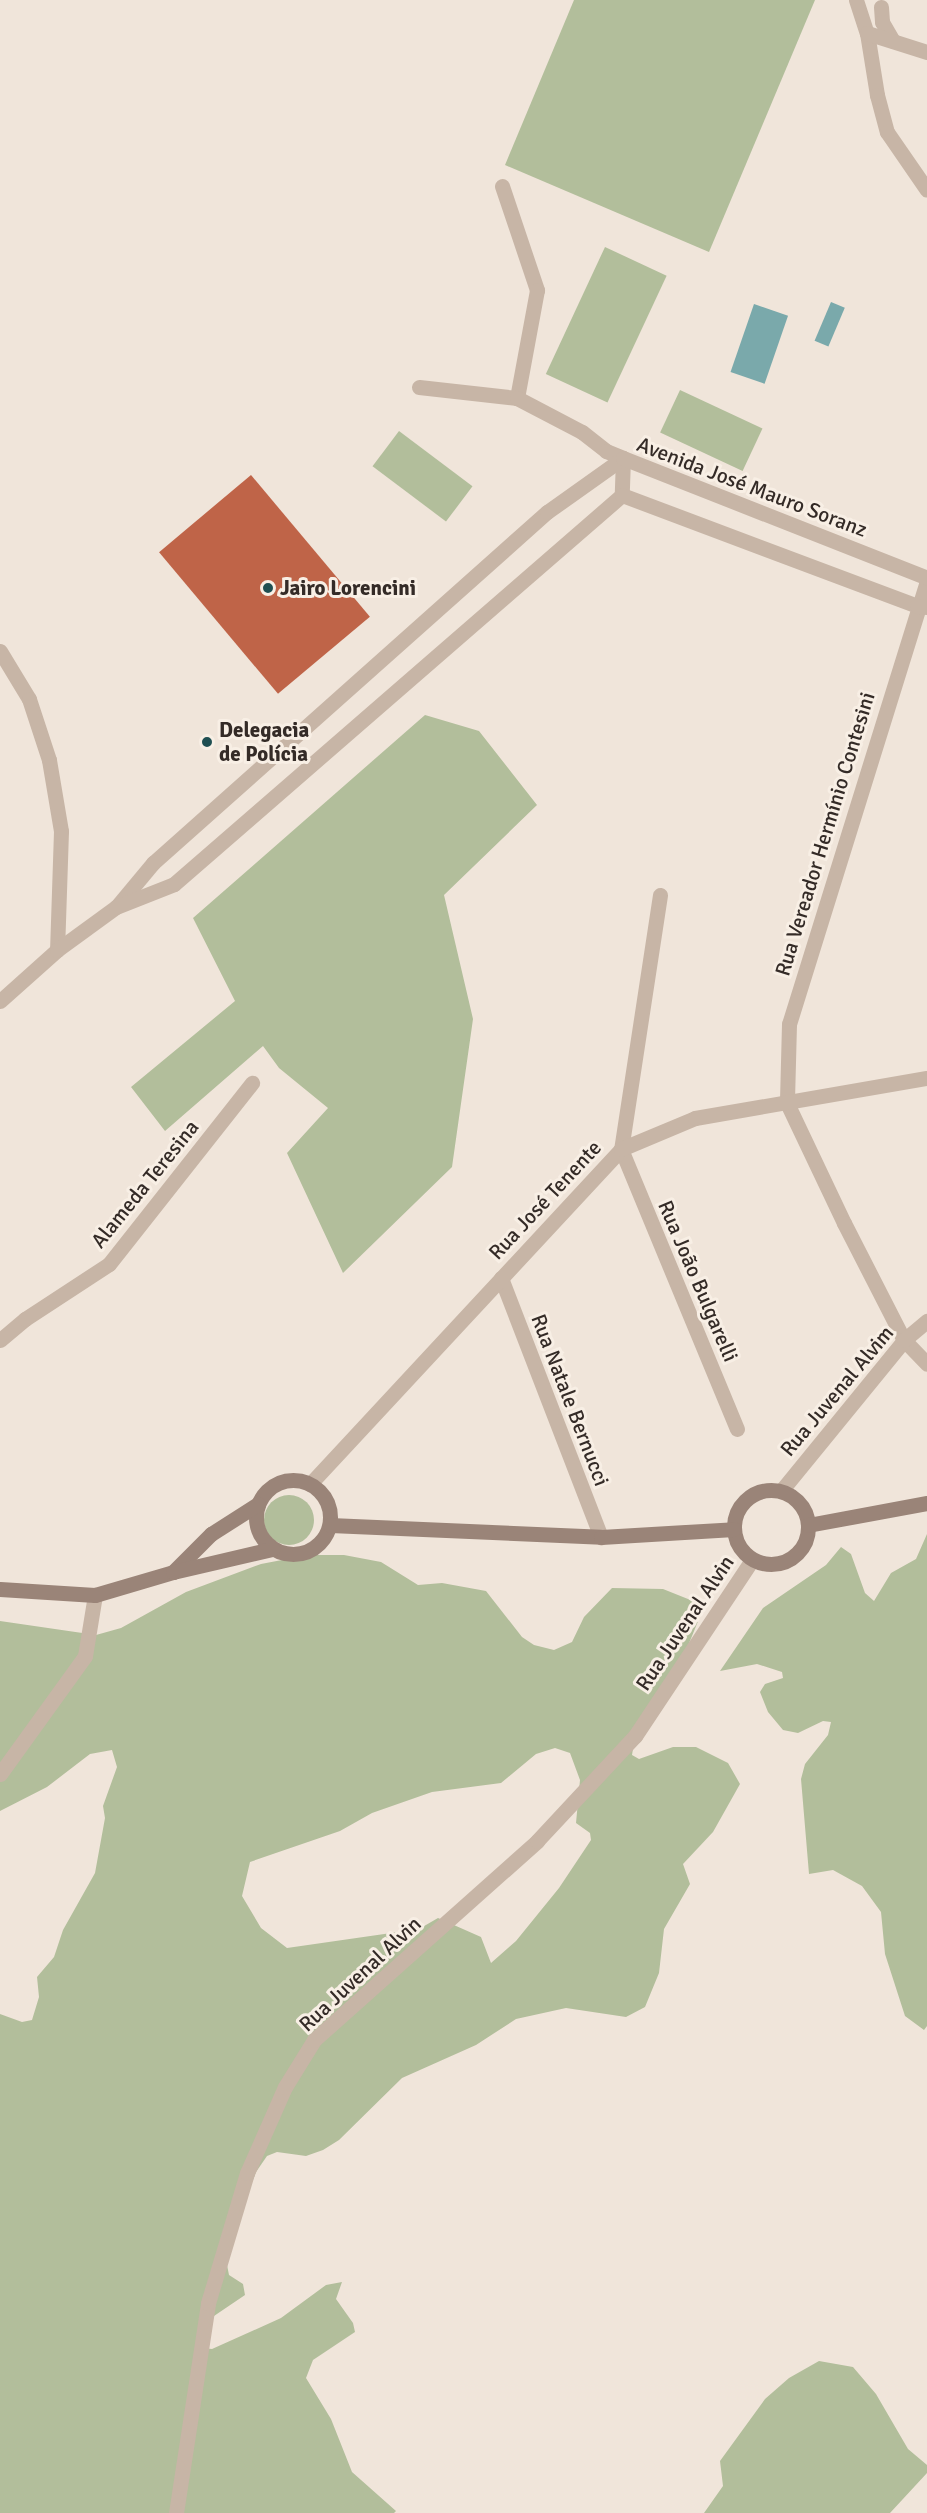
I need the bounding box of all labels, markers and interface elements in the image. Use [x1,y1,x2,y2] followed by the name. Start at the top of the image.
[634,432,870,542] street label: Avenida José Mauro Soranz
[280,575,416,601] place label: Jairo Lorencini
[261,581,275,595] marker: Jairo Lorencini
[770,689,880,979] street label: Rua Vereador Hermínio Contesini
[219,717,309,767] place label: Delegacia de Polícia
[200,735,214,749] marker: Delegacia de Polícia
[86,1115,204,1253] street label: Alameda Teresina
[483,1135,607,1265] street label: Rua José Tenente
[653,1197,743,1365] street label: Rua João Bulgarelli
[526,1310,614,1490] street label: Rua Natale Bernucci
[775,1321,899,1461] street label: Rua Juvenal Alvim
[631,1551,739,1695] street label: Rua Juvenal Alvin
[294,1911,426,2037] street label: Rua Juvenal Alvin

